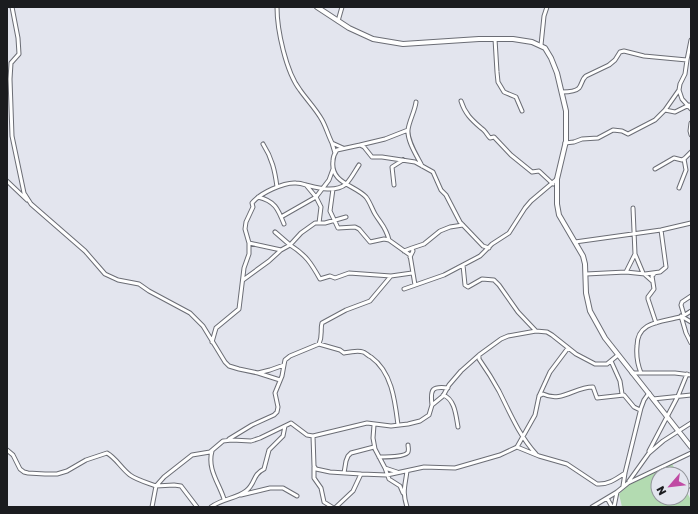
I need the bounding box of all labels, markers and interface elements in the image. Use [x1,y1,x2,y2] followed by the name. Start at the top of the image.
[650,466,690,506] north arrow
[653,484,668,498] text: N

